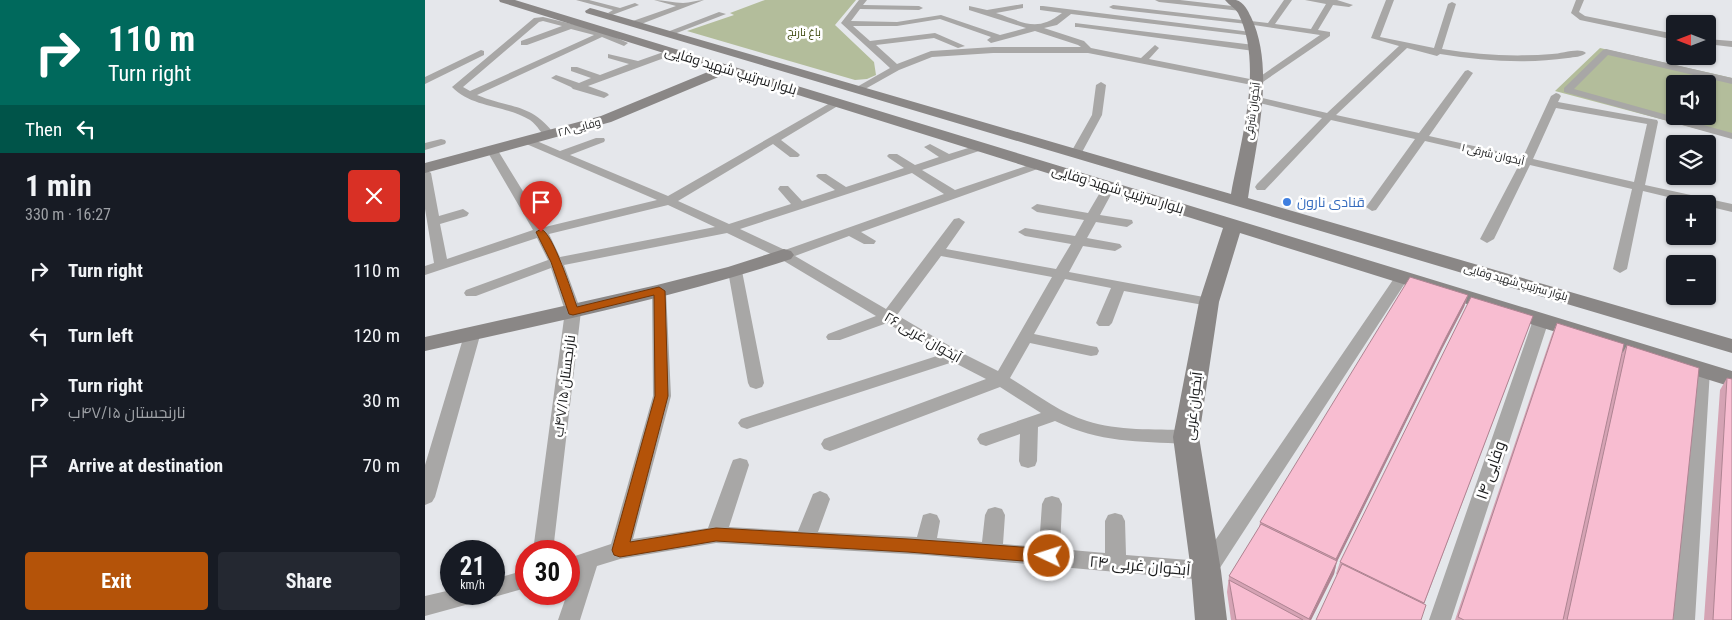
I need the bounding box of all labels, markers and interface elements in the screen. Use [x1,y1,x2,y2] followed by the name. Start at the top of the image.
[1666,15,1716,65] north arrow
[1666,15,1716,305] map controls
[108,19,195,60] text: 110 m
[25,20,90,85] icon: right
[787,26,821,40] park label: باغ نارنج
[663,42,799,100] street label: بلوار سرتیپ شهید وفایی
[108,61,191,86] text: Turn right
[1666,75,1716,125] button: sound
[1242,81,1263,141] street label: آبخوان شرقی
[72,115,100,143] icon: left
[556,116,602,139] street label: وفایی ۲۸
[25,118,62,141] text: Then
[1666,135,1716,185] button: layers
[1460,141,1526,168] street label: آبخوان شرقی ۱
[1050,161,1186,219] street label: بلوار سرتیپ شهید وفایی
[25,168,92,203] text: 1 min
[348,170,400,222] button: close
[520,181,562,232] pin
[527,188,555,216] icon: arrive
[1297,194,1365,210] place label: قنادی نارون
[1666,195,1716,245] button: +
[1281,196,1293,208] marker: قنادی نارون
[25,205,111,224] text: 330 m · 16:27
[1666,255,1716,305] button: −
[25,257,53,285] icon: right
[68,259,143,282] text: Turn right
[353,259,400,282] text: 110 m
[1462,261,1569,304] street label: بلوار سرتیپ شهید وفایی
[882,309,965,366] street label: آبخوان غربی ۲۶
[25,322,53,350] icon: left
[68,324,133,347] text: Turn left
[353,324,400,347] text: 120 m
[550,334,578,438] street label: نارنجستان ۴۷/۱۵ب
[1181,371,1205,441] street label: آبخوان غربی
[68,374,143,397] text: Turn right
[25,387,53,415] icon: right
[363,389,400,412] text: 30 m
[68,403,186,422] text: نارنجستان ۴۷/۱۵ب
[1472,438,1510,502] street label: وفایی ۱۴
[25,452,53,480] icon: arrive
[68,454,223,477] text: Arrive at destination
[363,454,400,477] text: 70 m
[1022,529,1074,581] position arrow
[515,540,580,605] speed limit sign: 30
[25,552,208,610] button: Exit
[218,552,400,610] button: Share
[460,552,485,581] text: 21
[1088,552,1192,580] street label: آبخوان غربی ۲۴
[460,578,485,592] text: km/h

